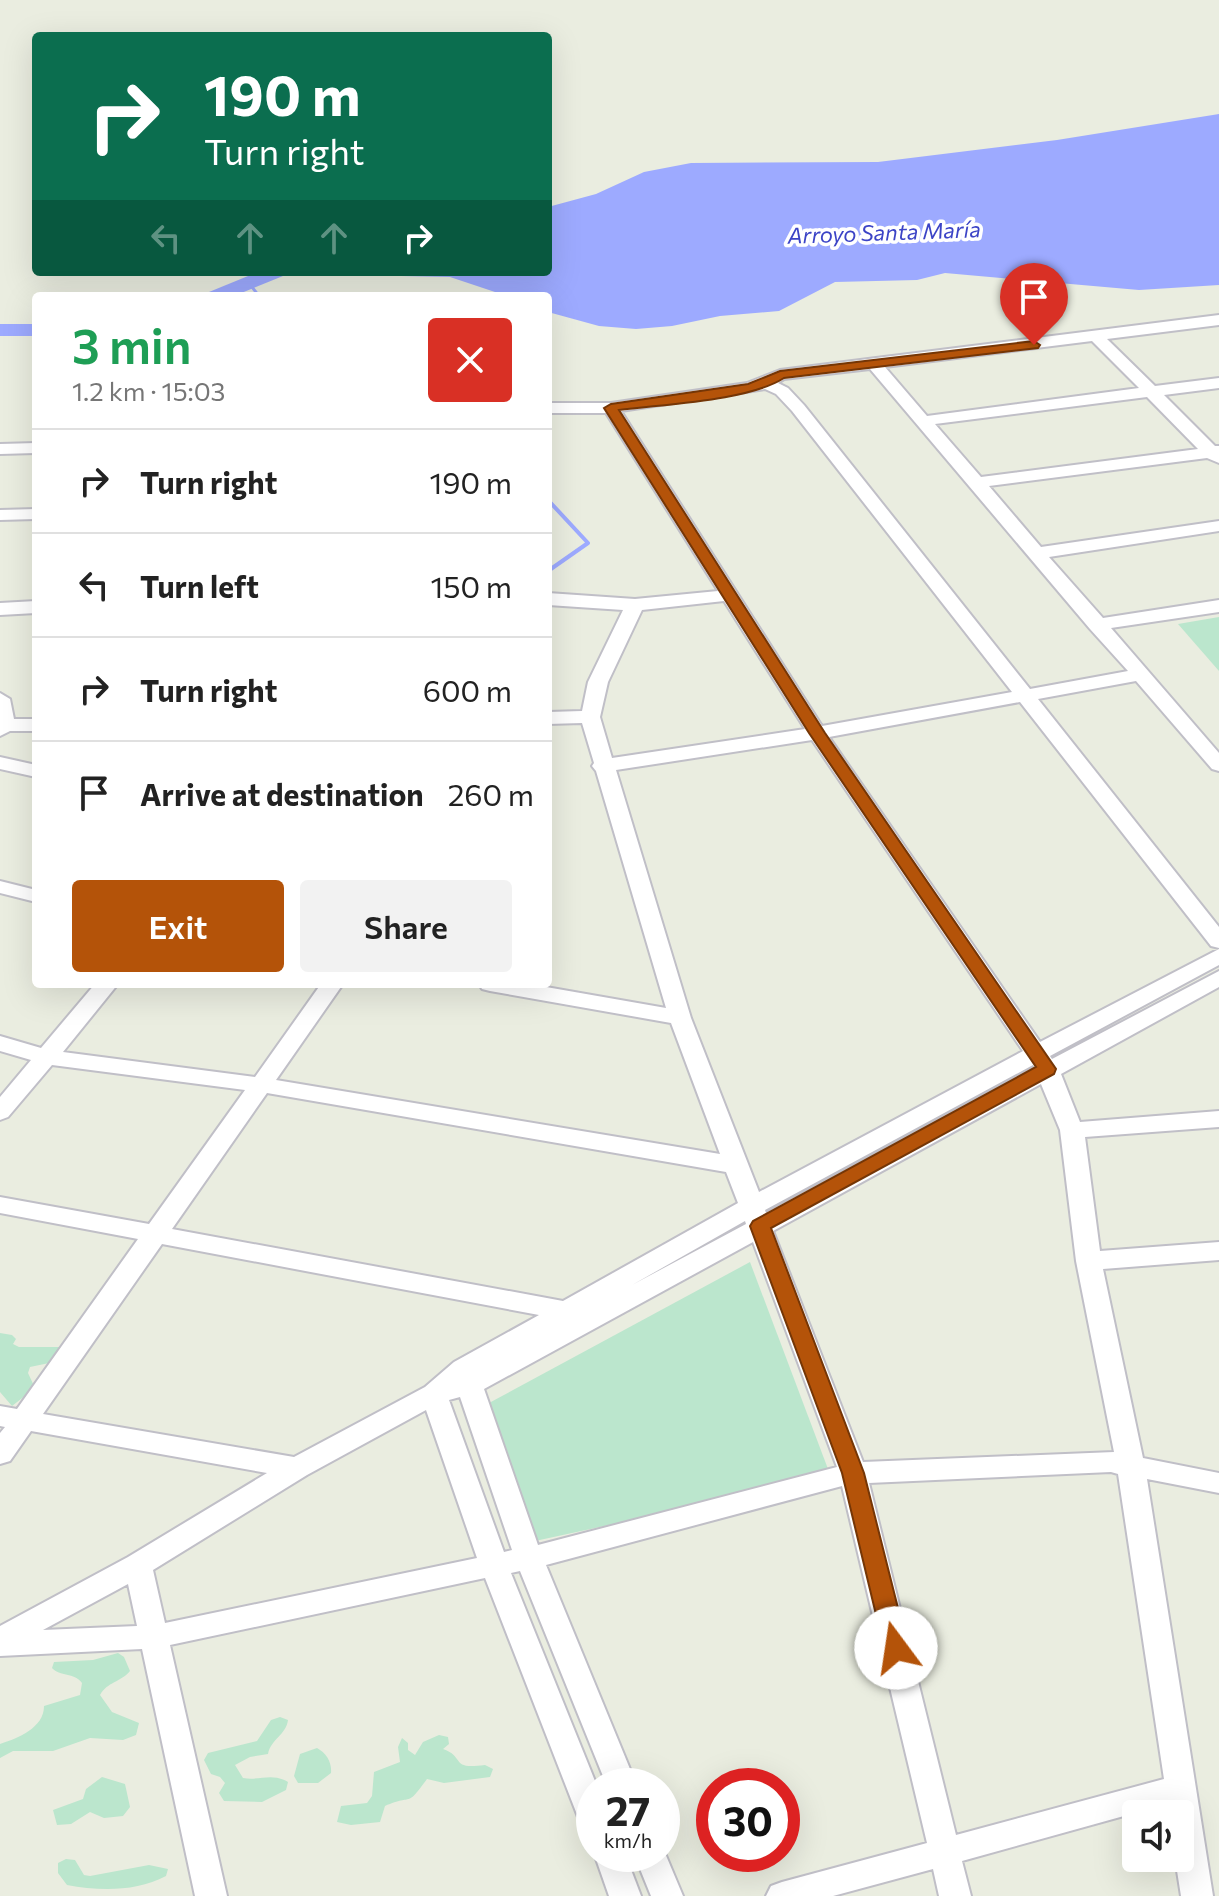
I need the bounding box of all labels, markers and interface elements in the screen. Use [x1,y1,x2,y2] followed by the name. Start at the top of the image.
[204,59,361,128] text: 190 m
[72,64,176,168] icon: right
[204,128,365,172] text: Turn right
[786,215,981,249] water label: Arroyo Santa María
[144,216,188,260] icon: left
[228,216,272,260] icon: ahead
[312,216,356,260] icon: ahead
[396,216,440,260] icon: right
[1000,263,1068,345] pin
[1012,275,1056,319] icon: arrive
[72,315,192,374] text: 3 min
[428,318,512,402] button: close
[72,375,225,406] text: 1.2 km · 15:03
[72,459,116,503] icon: right
[140,463,277,500] text: Turn right
[429,463,512,500] text: 190 m
[72,563,116,607] icon: left
[140,567,259,604] text: Turn left
[430,567,512,604] text: 150 m
[72,667,116,711] icon: right
[140,671,277,708] text: Turn right
[423,671,512,708] text: 600 m
[72,771,116,815] icon: arrive
[140,775,424,812] text: Arrive at destination
[448,775,534,812] text: 260 m
[72,880,284,972] button: Exit
[300,880,512,972] button: Share
[854,1606,938,1690] position arrow
[696,1768,800,1872] speed limit sign: 30
[606,1785,650,1834] text: 27
[1122,1800,1194,1872] map controls
[1122,1800,1194,1872] button: sound
[604,1828,652,1852] text: km/h

